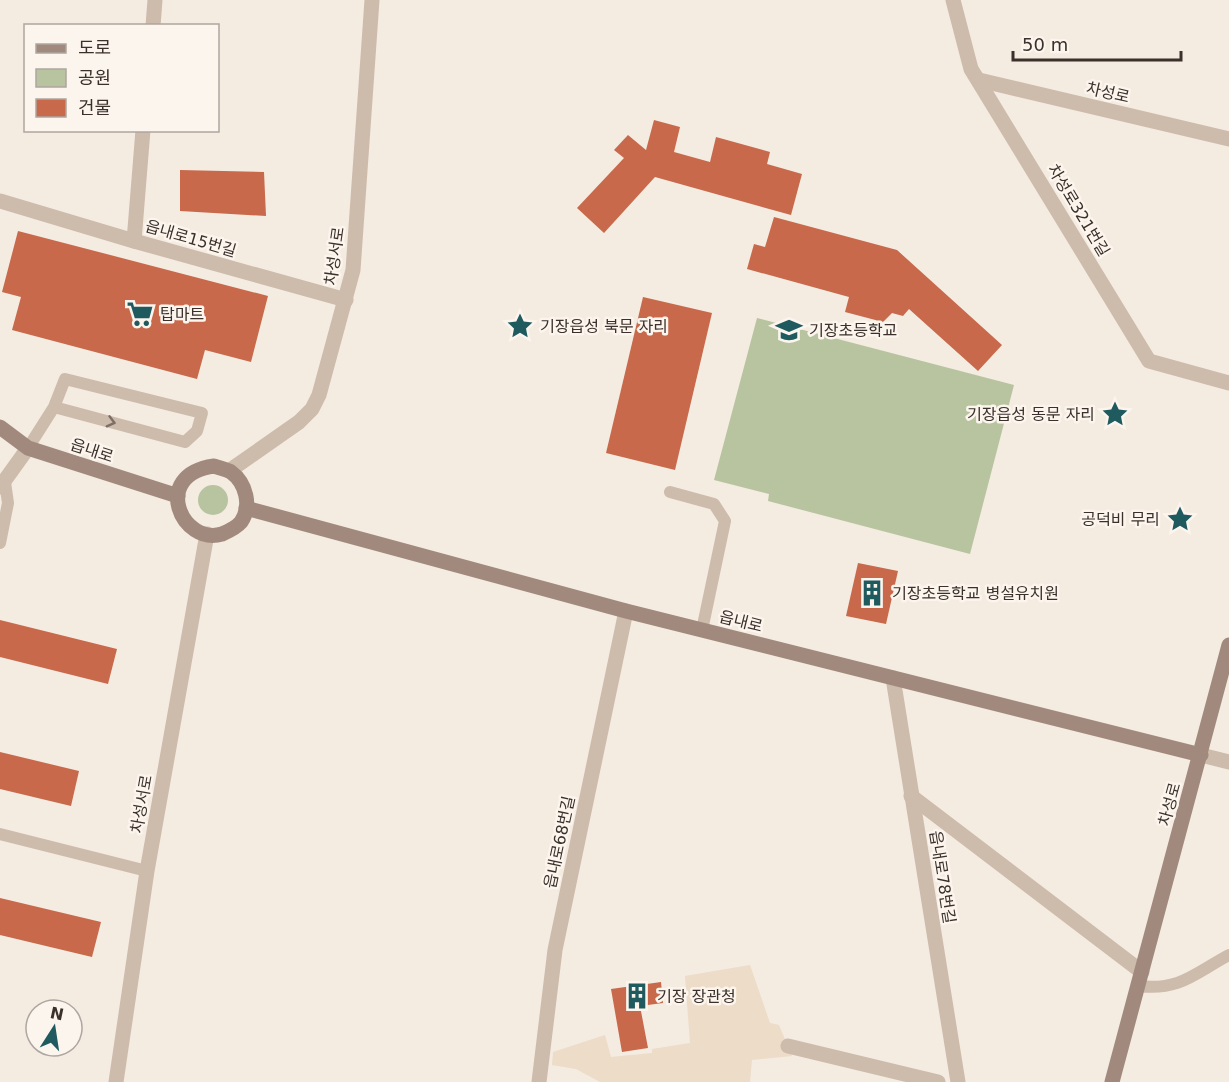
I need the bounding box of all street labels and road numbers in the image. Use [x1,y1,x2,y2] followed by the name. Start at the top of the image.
[1084,78,1132,107] street label: 차성로
[1044,161,1114,260] street label: 차성로321번길
[143,216,239,261] street label: 읍내로15번길
[321,225,348,287] street label: 차성서로
[68,435,116,466] street label: 읍내로
[717,607,765,636] street label: 읍내로
[127,773,156,835] street label: 차성서로
[1155,780,1184,828] street label: 차성로
[540,794,579,890] street label: 읍내로68번길
[926,829,959,925] street label: 읍내로78번길

